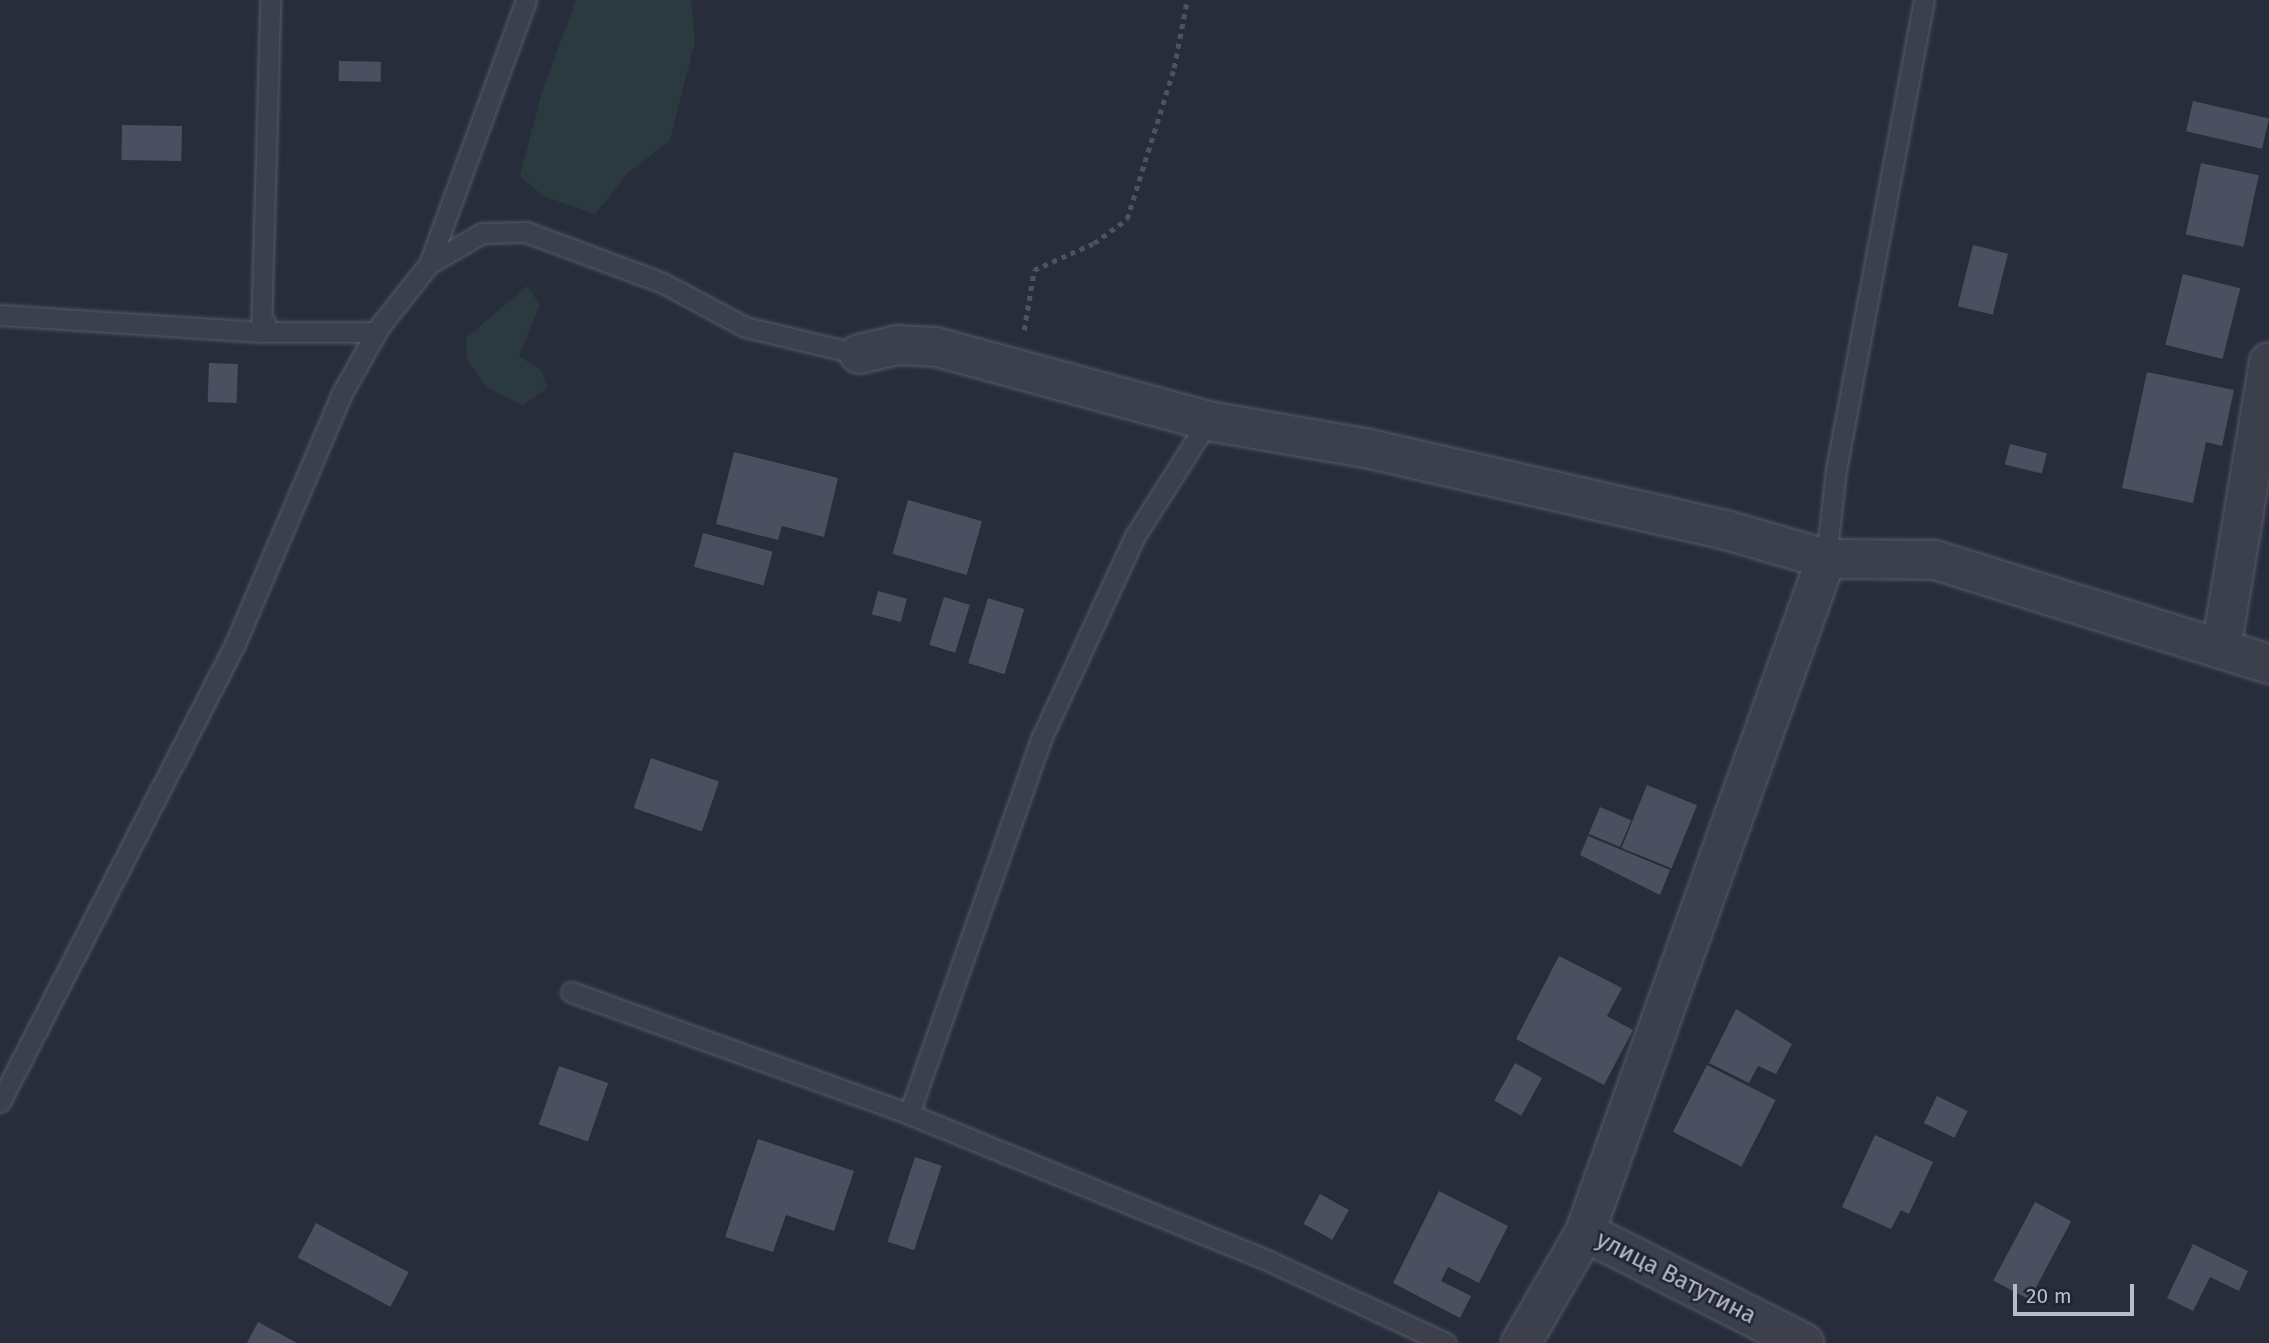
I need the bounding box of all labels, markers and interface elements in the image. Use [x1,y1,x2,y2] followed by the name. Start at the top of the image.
[1591,1225,1761,1331] street label: улица Ватутина
[2017,1270,2138,1314] scale bar
[2026,1283,2072,1309] text: 20 m

